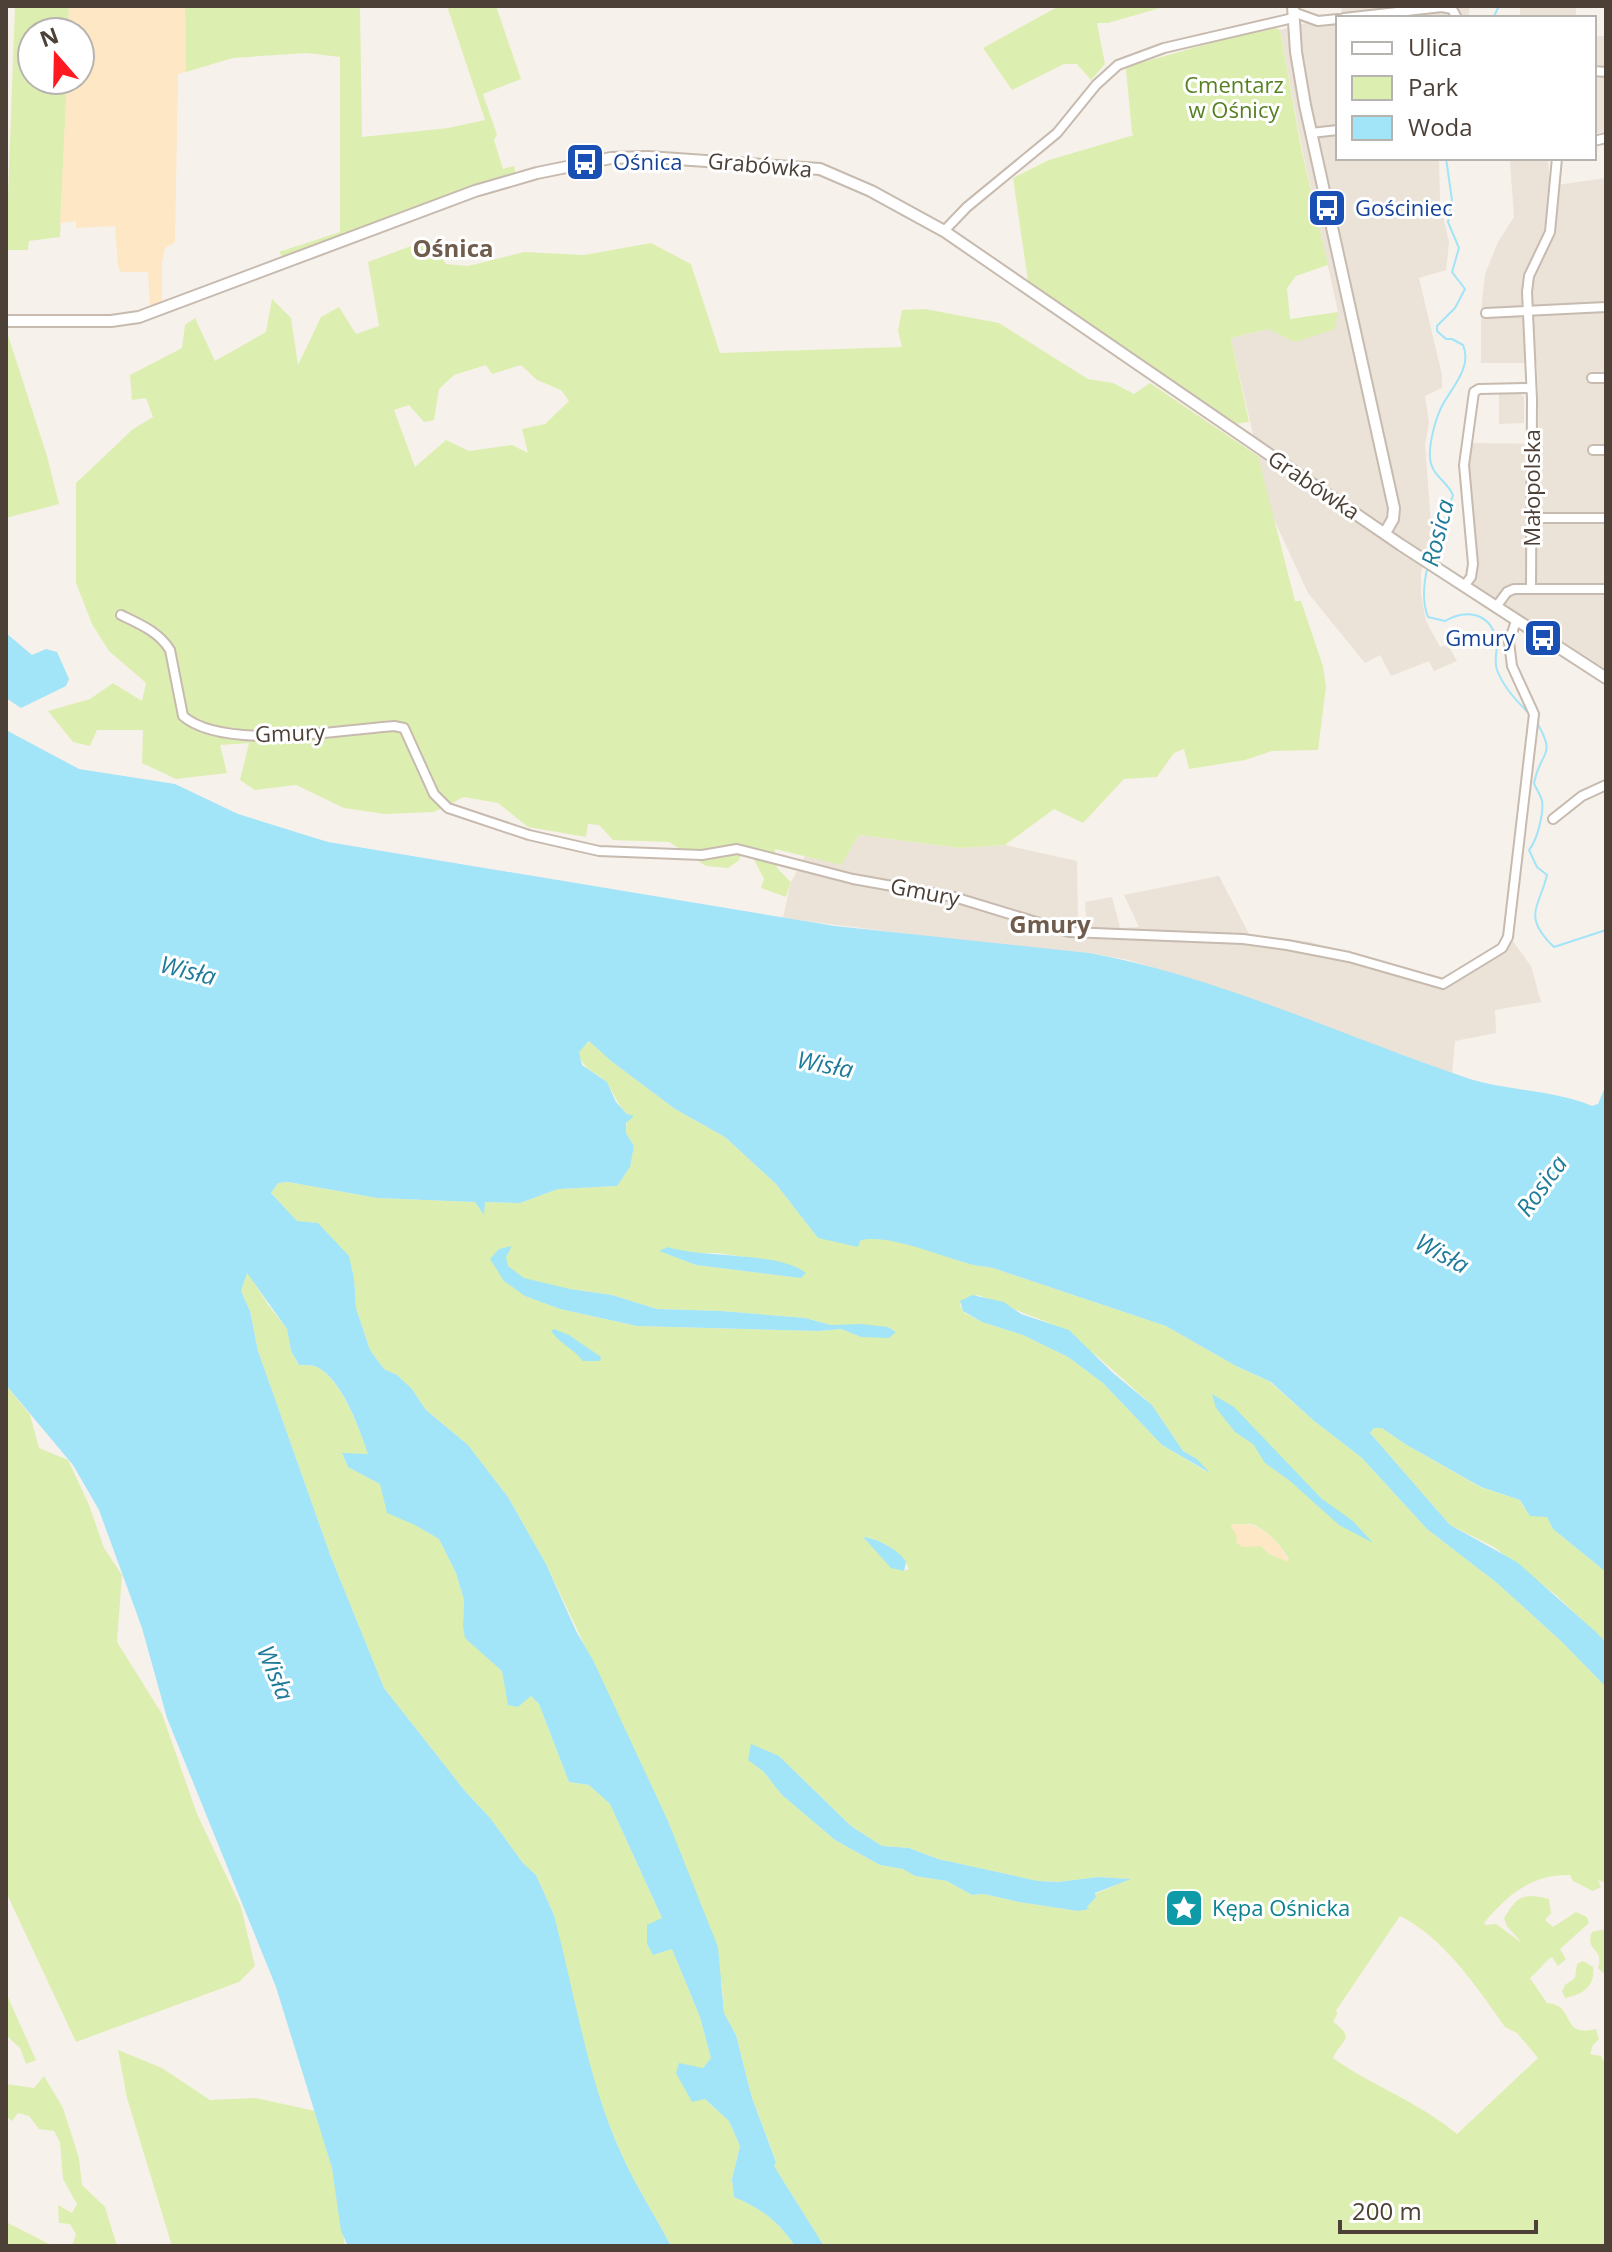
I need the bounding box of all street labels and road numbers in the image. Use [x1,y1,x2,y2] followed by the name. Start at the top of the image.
[707,144,814,184] street label: Grabówka
[1516,429,1546,547] street label: Małopolska
[1263,442,1366,526] street label: Grabówka
[255,716,326,748] street label: Gmury
[888,870,963,913] street label: Gmury

